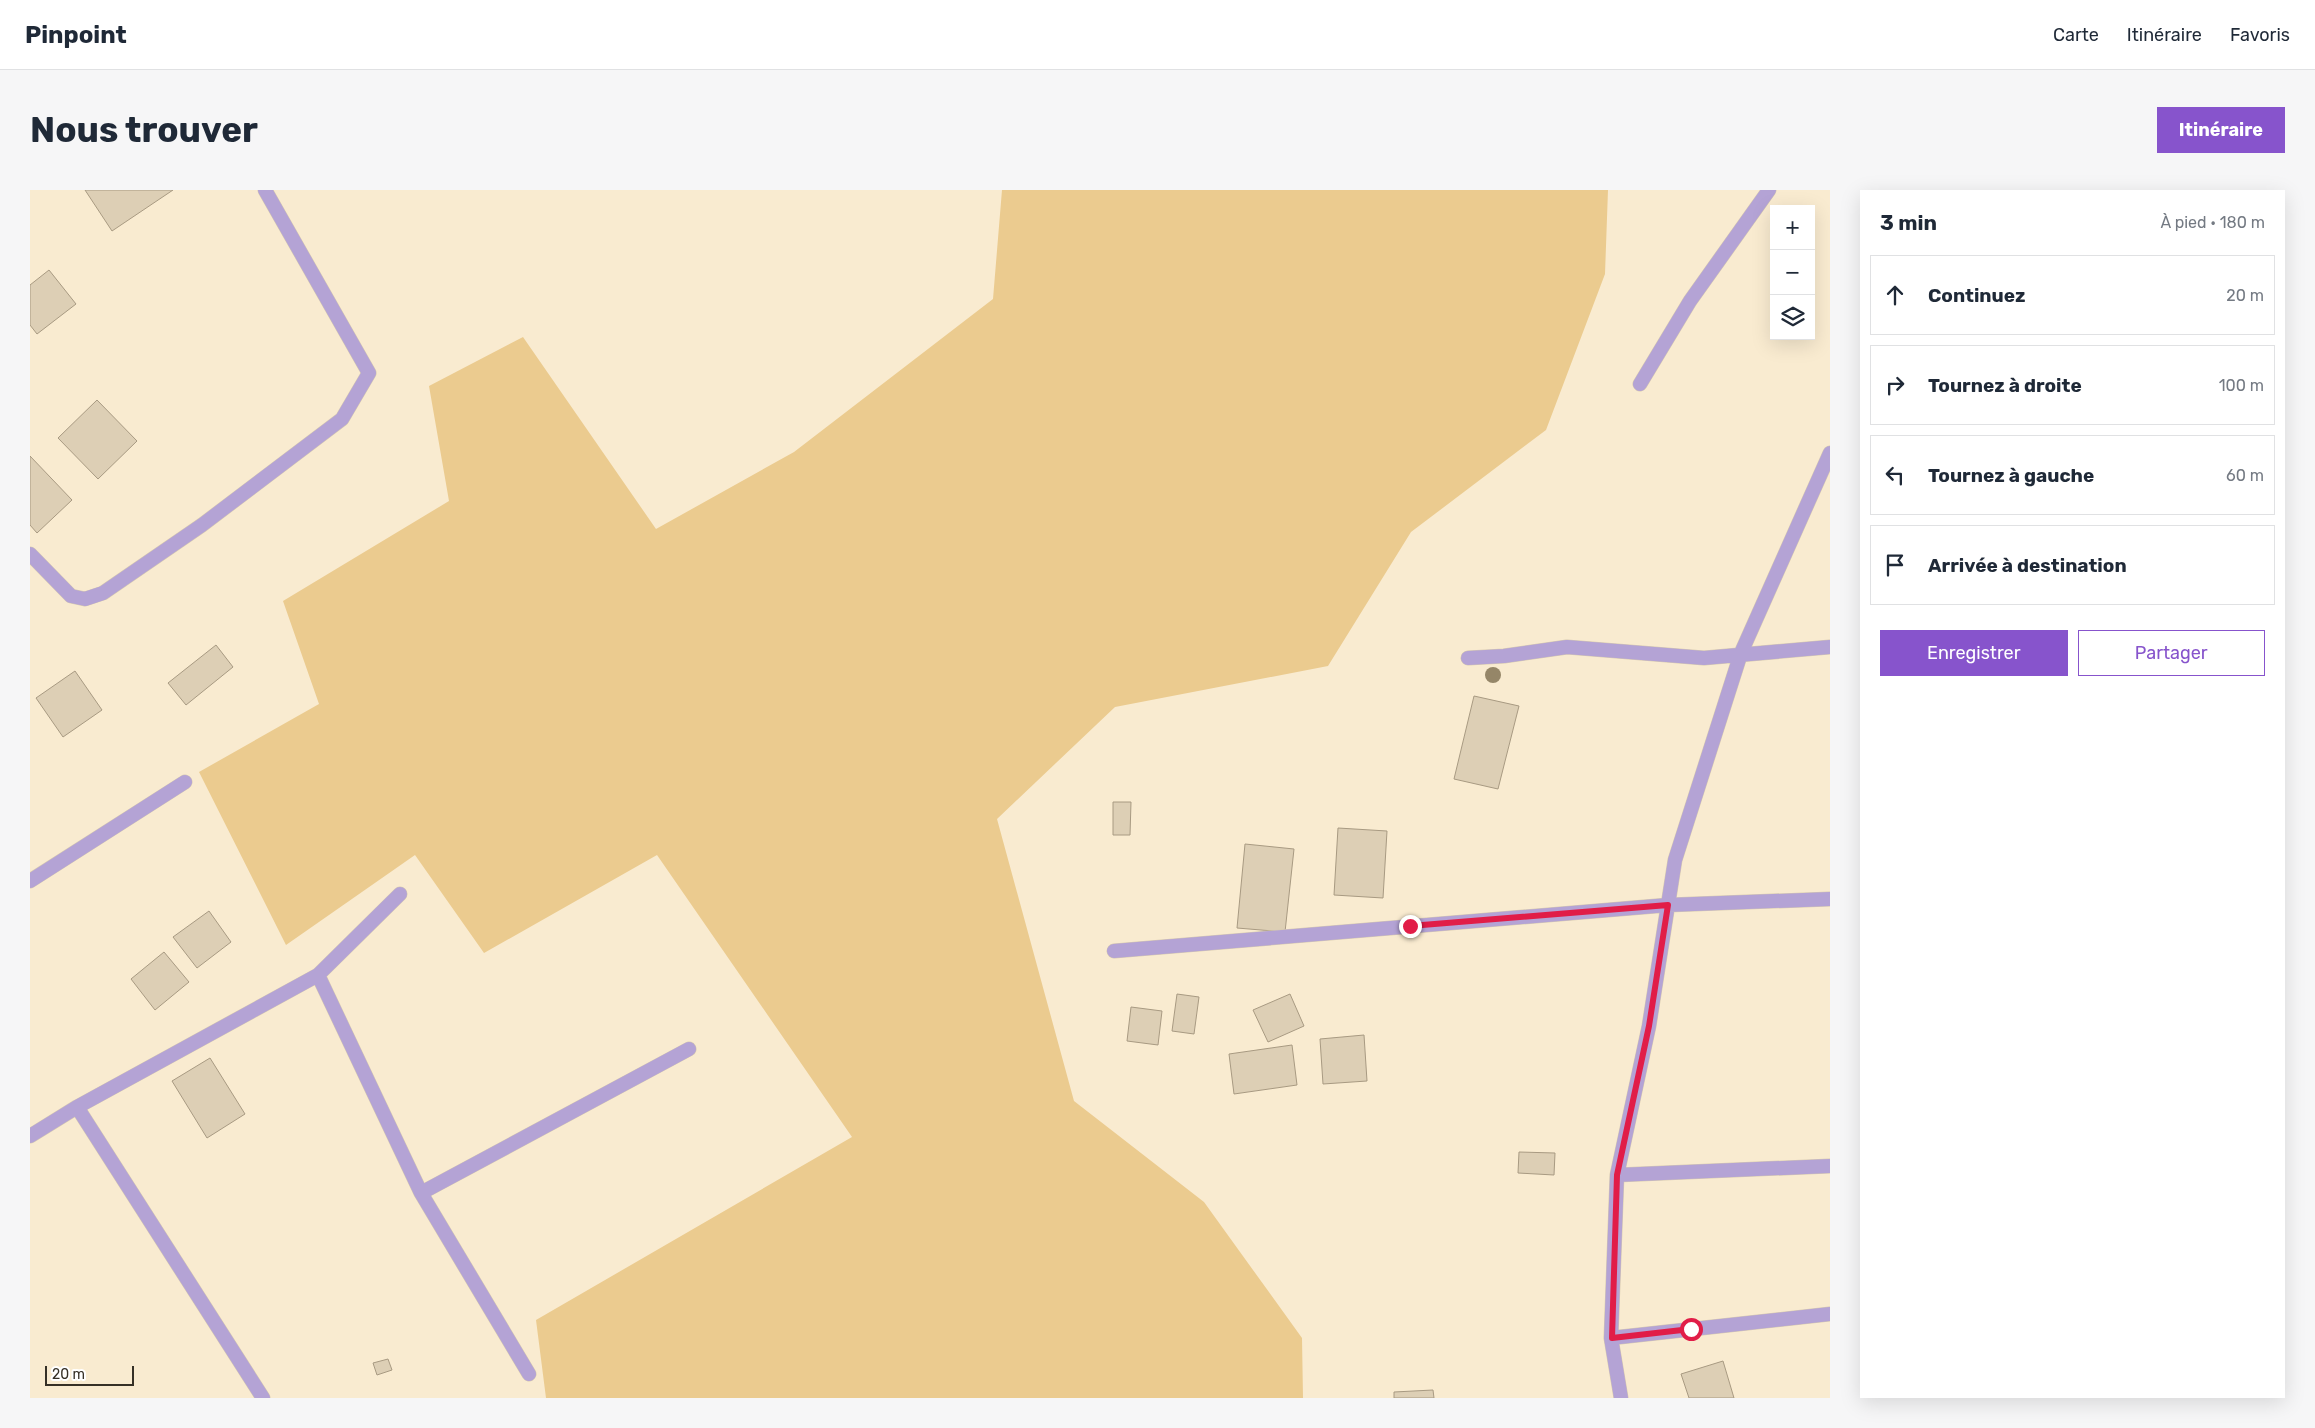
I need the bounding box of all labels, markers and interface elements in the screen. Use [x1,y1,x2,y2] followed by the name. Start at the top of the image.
[25,21,127,49] text: Pinpoint
[2053,24,2099,46] text: Carte
[2127,24,2202,46] text: Itinéraire
[2230,24,2290,46] text: Favoris
[2157,107,2285,153] button: Itinéraire
[30,109,258,151] text: Nous trouver
[1770,205,1815,340] map controls
[1770,205,1815,250] button: +
[1880,210,1937,235] text: 3 min
[2160,213,2265,232] text: À pied · 180 m
[1770,250,1815,295] button: −
[1881,281,1909,309] icon: ahead
[1928,284,2026,307] text: Continuez
[2226,286,2264,305] text: 20 m
[1770,295,1815,340] button: layers
[1881,371,1909,399] icon: right
[1928,374,2082,397] text: Tournez à droite
[2219,376,2264,395] text: 100 m
[1881,461,1909,489] icon: left
[1928,464,2094,487] text: Tournez à gauche
[2226,466,2264,485] text: 60 m
[1881,551,1909,579] icon: arrive
[1928,554,2127,577] text: Arrivée à destination
[1880,630,2068,676] button: Enregistrer
[2078,630,2265,676] button: Partager
[1399,915,1422,938] route end
[1680,1318,1703,1341] route start
[45,1363,134,1386] scale bar
[52,1366,85,1383] text: 20 m

